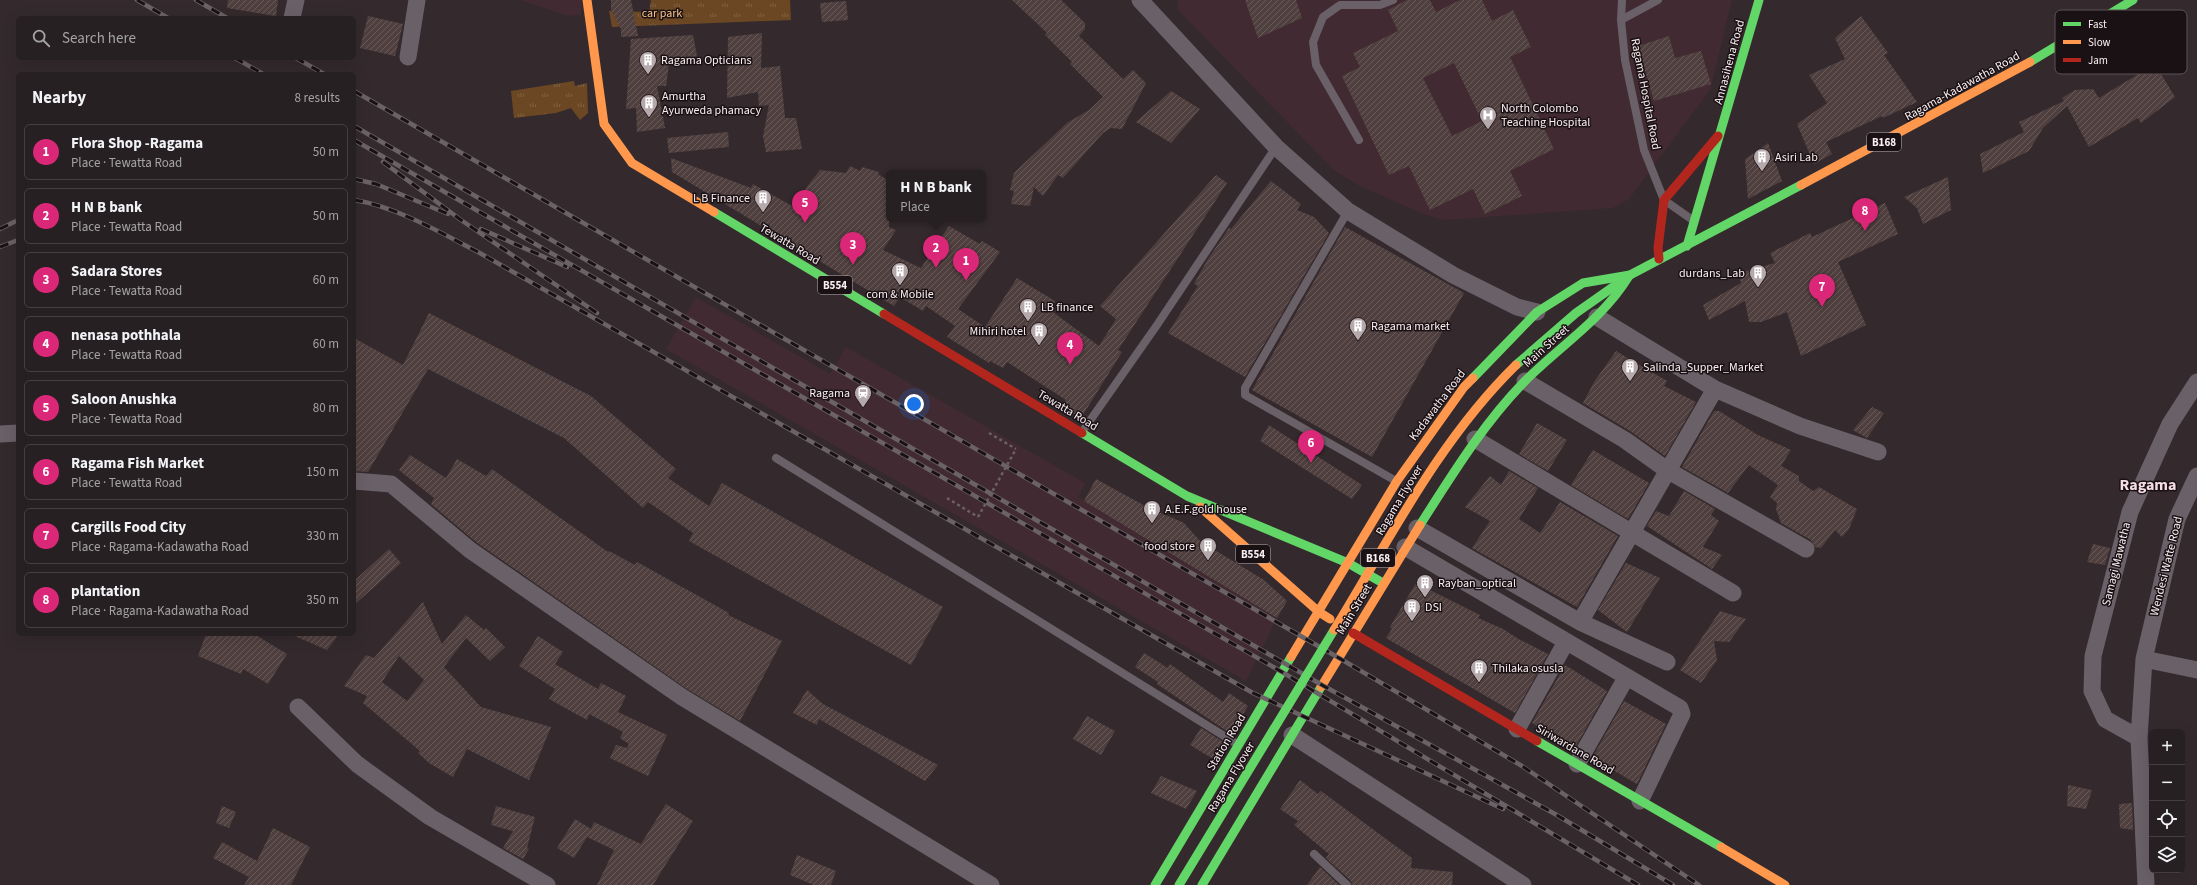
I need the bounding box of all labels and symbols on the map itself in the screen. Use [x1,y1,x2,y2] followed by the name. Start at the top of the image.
[642,5,682,22] park label: car park
[2055,10,2187,74] legend
[2088,17,2107,32] text: Fast
[1710,18,1749,106] street label: Annasihena Road
[2088,35,2111,50] text: Slow
[1626,37,1665,151] street label: Ragama Hospital Road
[1902,48,2023,125] street label: Ragama-Kadawatha Road
[638,50,658,75] building icon: Ragama Opticians
[661,52,752,69] place label: Ragama Opticians
[2088,53,2108,68] text: Jam
[662,88,761,119] place label: Amurtha Ayurweda phamacy
[639,93,659,118] building icon: Amurtha Ayurweda phamacy
[1501,100,1590,131] place label: North Colombo Teaching Hospital
[1478,105,1498,130] hospital icon: North Colombo Teaching Hospital
[1867,133,1901,151] road number: B168
[1752,147,1772,172] building icon: Asiri Lab
[1775,149,1818,166] place label: Asiri Lab
[753,188,773,213] building icon: L B Finance
[693,190,750,207] place label: L B Finance
[792,190,818,223] pin: 5
[1852,198,1878,231] pin: 8
[756,220,823,269] street label: Tewatta Road
[840,232,866,265] pin: 3
[923,235,949,268] pin: 2
[953,248,979,281] pin: 1
[890,261,910,286] building icon: com & Mobile
[1748,263,1768,288] building icon: durdans_Lab
[1679,265,1745,282] place label: durdans_Lab
[1809,274,1835,307] pin: 7
[818,276,852,294] road number: B554
[866,286,934,303] place label: com & Mobile
[1018,297,1038,322] building icon: LB finance
[1041,299,1093,316] place label: LB finance
[1348,316,1368,341] building icon: Ragama market
[1371,318,1450,335] place label: Ragama market
[1029,321,1049,346] building icon: Mihiri hotel
[1520,321,1573,372] street label: Main Street
[970,323,1026,340] place label: Mihiri hotel
[1057,332,1083,365] pin: 4
[1620,357,1640,382] building icon: Salinda_Supper_Market
[1643,359,1764,376] place label: Salinda_Supper_Market
[1405,366,1470,444] street label: Kadawatha Road
[853,383,873,408] station icon: Ragama
[809,385,850,402] place label: Ragama
[1034,386,1101,435] street label: Tewatta Road
[904,394,924,414] your location
[1298,430,1324,463] pin: 6
[1372,461,1428,539] street label: Ragama Flyover
[2120,474,2176,496] district label: Ragama
[1142,499,1162,524] building icon: A.E.F.gold house
[1165,501,1247,518] place label: A.E.F.gold house
[2146,515,2187,618] street label: Wendesi Watte Road
[2098,521,2135,608] street label: Samagi Mawatha
[1198,536,1218,561] building icon: food store
[1144,538,1195,555] place label: food store
[1236,545,1270,563] road number: B554
[1361,549,1395,567] road number: B168
[1415,573,1435,598] building icon: Rayban_optical
[1438,575,1516,592] place label: Rayban_optical
[1333,581,1376,638] street label: Main Street
[1402,597,1422,622] building icon: DSI
[1425,599,1442,616] place label: DSI
[1469,658,1489,683] building icon: Thilaka osusla
[1492,660,1563,677] place label: Thilaka osusla
[1203,710,1250,774] street label: Station Road
[1532,720,1617,779] street label: Siriwardane Road
[1204,738,1260,816] street label: Ragama Flyover

